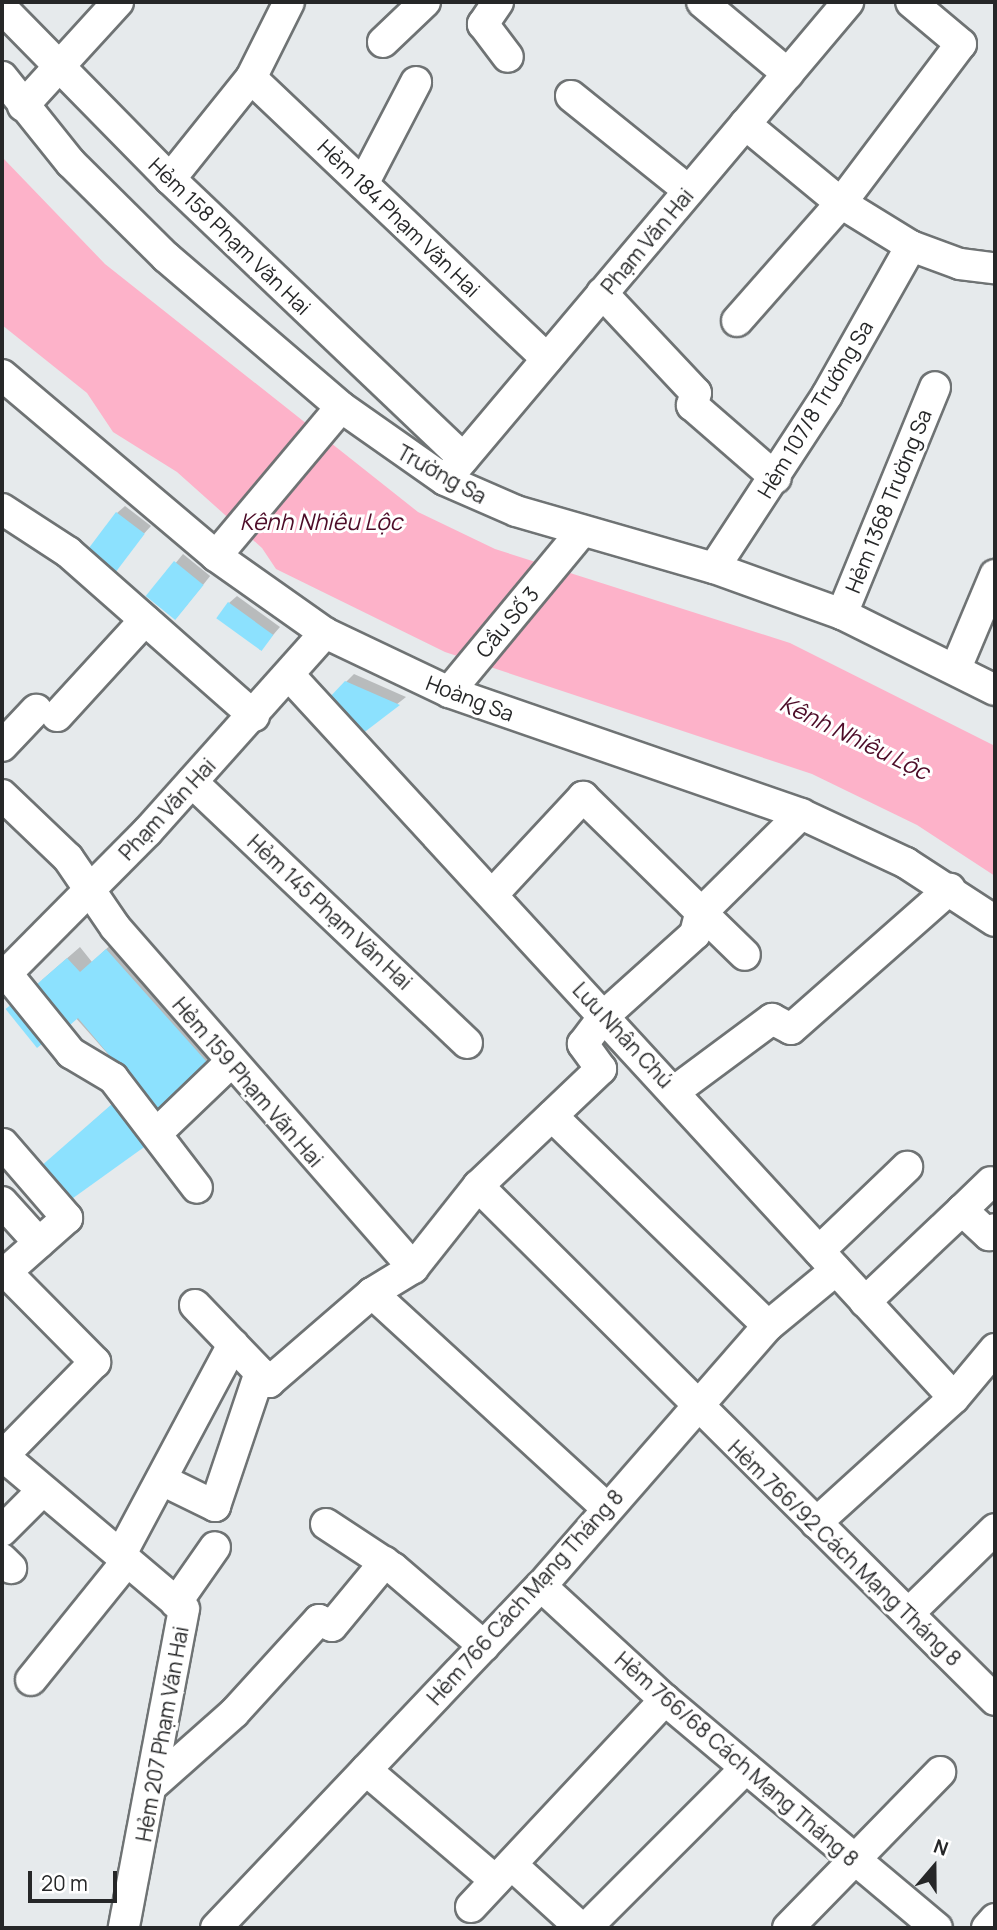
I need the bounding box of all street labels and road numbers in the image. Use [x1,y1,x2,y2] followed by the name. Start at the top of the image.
[313,134,485,302] street label: Hẻm 184 Phạm Văn Hai
[144,152,316,320] street label: Hẻm 158 Phạm Văn Hai
[596,183,698,299] street label: Phạm Văn Hai
[752,316,878,502] street label: Hẻm 107/8 Trường Sa
[840,405,936,597] street label: Hẻm 1368 Trường Sa
[393,439,491,509] street label: Trường Sa
[470,582,544,662] street label: Cầu Số 3
[422,670,518,726] street label: Hoàng Sa
[114,753,220,865] street label: Phạm Văn Hai
[243,829,417,995] street label: Hẻm 145 Phạm Văn Hai
[568,977,678,1093] street label: Lưu Nhân Chú
[168,992,328,1172] street label: Hẻm 159 Phạm Văn Hai
[723,1435,967,1671] street label: Hẻm 766/92 Cách Mạng Tháng 8
[422,1484,628,1710] street label: Hẻm 766 Cách Mạng Tháng 8
[131,1624,193,1844] street label: Hẻm 207 Phạm Văn Hai
[610,1646,864,1872] street label: Hẻm 766/68 Cách Mạng Tháng 8

